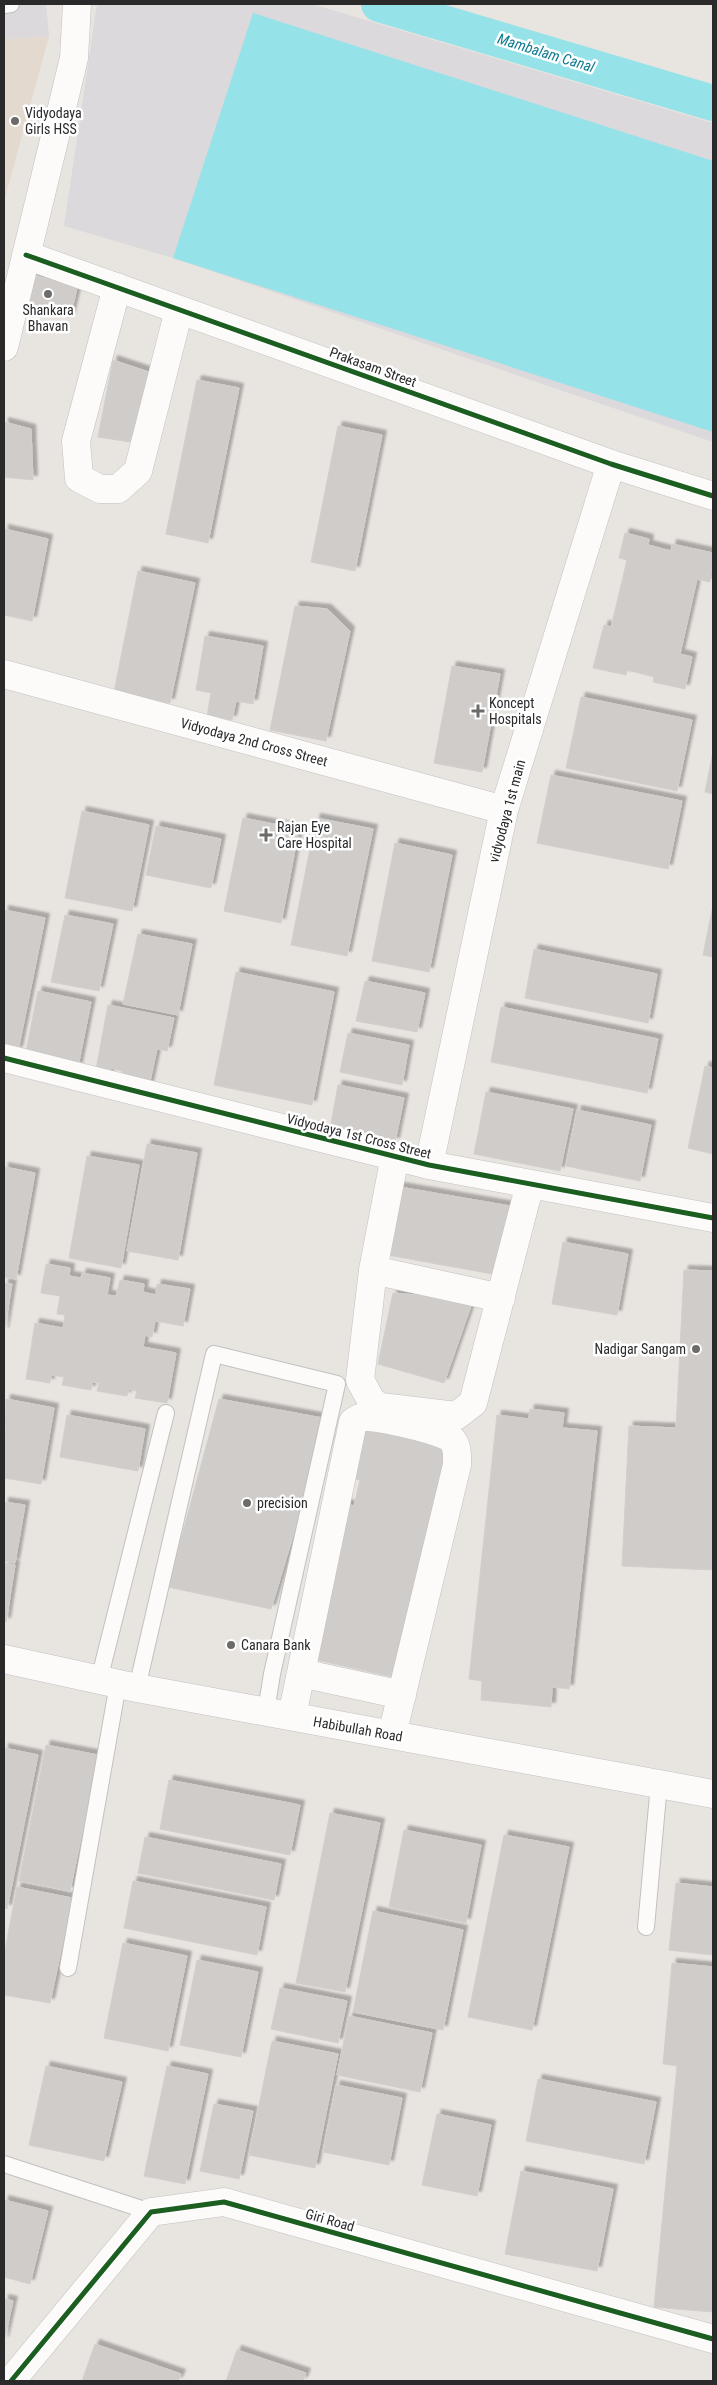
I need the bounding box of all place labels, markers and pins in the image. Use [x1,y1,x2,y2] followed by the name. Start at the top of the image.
[25,105,82,137] place label: Vidyodaya Girls HSS
[9,115,21,127] marker: Vidyodaya Girls HSS
[42,288,54,300] marker: Shankara Bhavan
[22,302,74,334] place label: Shankara Bhavan
[489,695,542,727] place label: Koncept Hospitals
[471,704,485,718] marker: Koncept Hospitals
[277,819,352,851] place label: Rajan Eye Care Hospital
[259,828,273,842] marker: Rajan Eye Care Hospital
[594,1341,686,1357] place label: Nadigar Sangam
[690,1343,702,1355] marker: Nadigar Sangam
[257,1495,308,1511] place label: precision
[241,1497,253,1509] marker: precision
[241,1637,311,1653] place label: Canara Bank
[225,1639,237,1651] marker: Canara Bank

